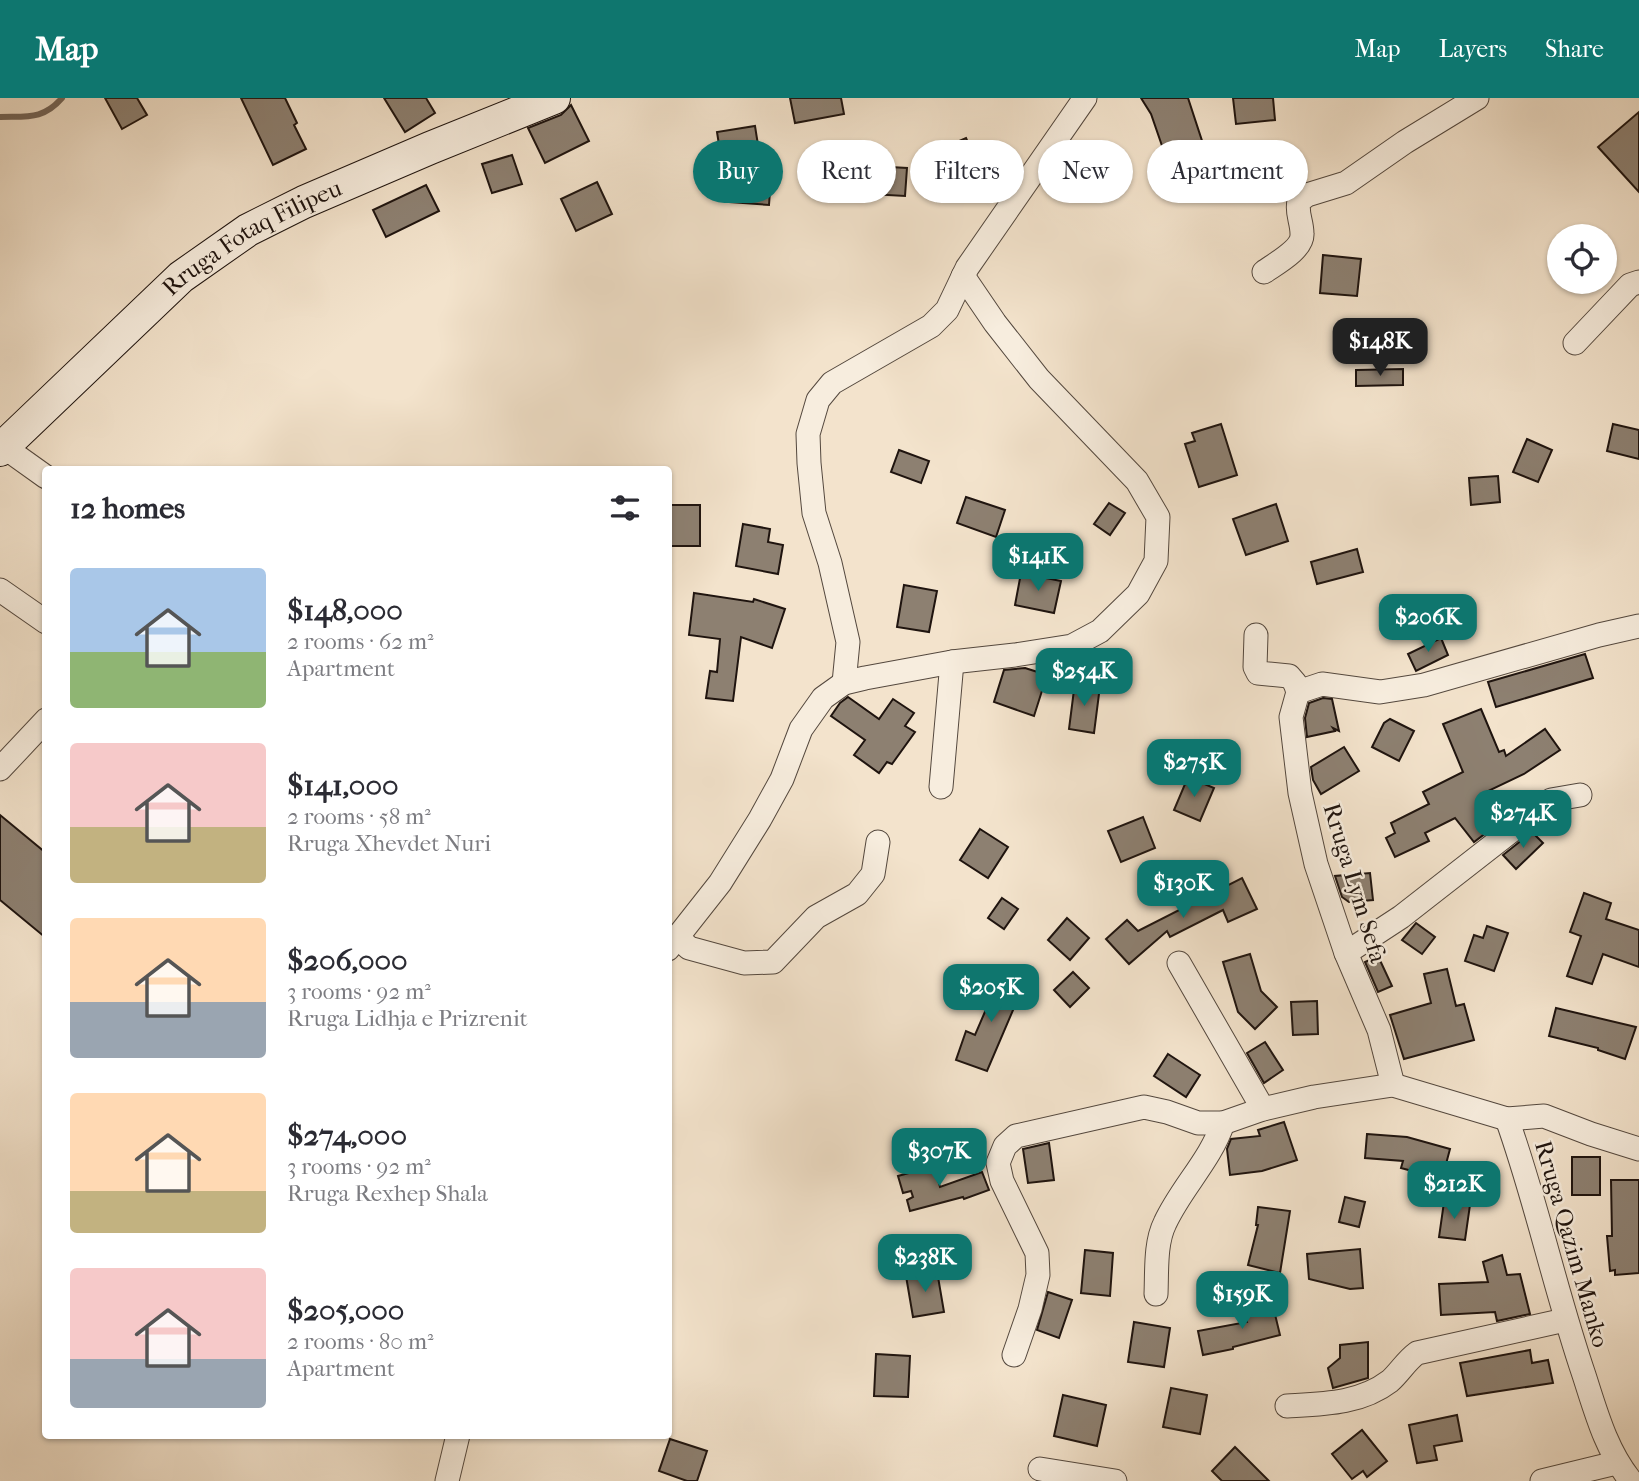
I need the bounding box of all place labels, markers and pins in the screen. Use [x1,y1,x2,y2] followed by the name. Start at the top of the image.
[1331,318,1429,378] pin: $148K
[989,533,1087,593] pin: $141K
[1379,594,1477,654] pin: $206K
[1035,648,1133,708] pin: $254K
[1145,740,1243,799] pin: $275K
[1474,790,1572,850] pin: $274K
[1134,860,1232,920] pin: $130K
[942,964,1040,1024] pin: $205K
[890,1128,988,1188] pin: $307K
[1405,1162,1503,1221] pin: $212K
[876,1234,974,1294] pin: $238K
[1193,1272,1291,1331] pin: $159K

